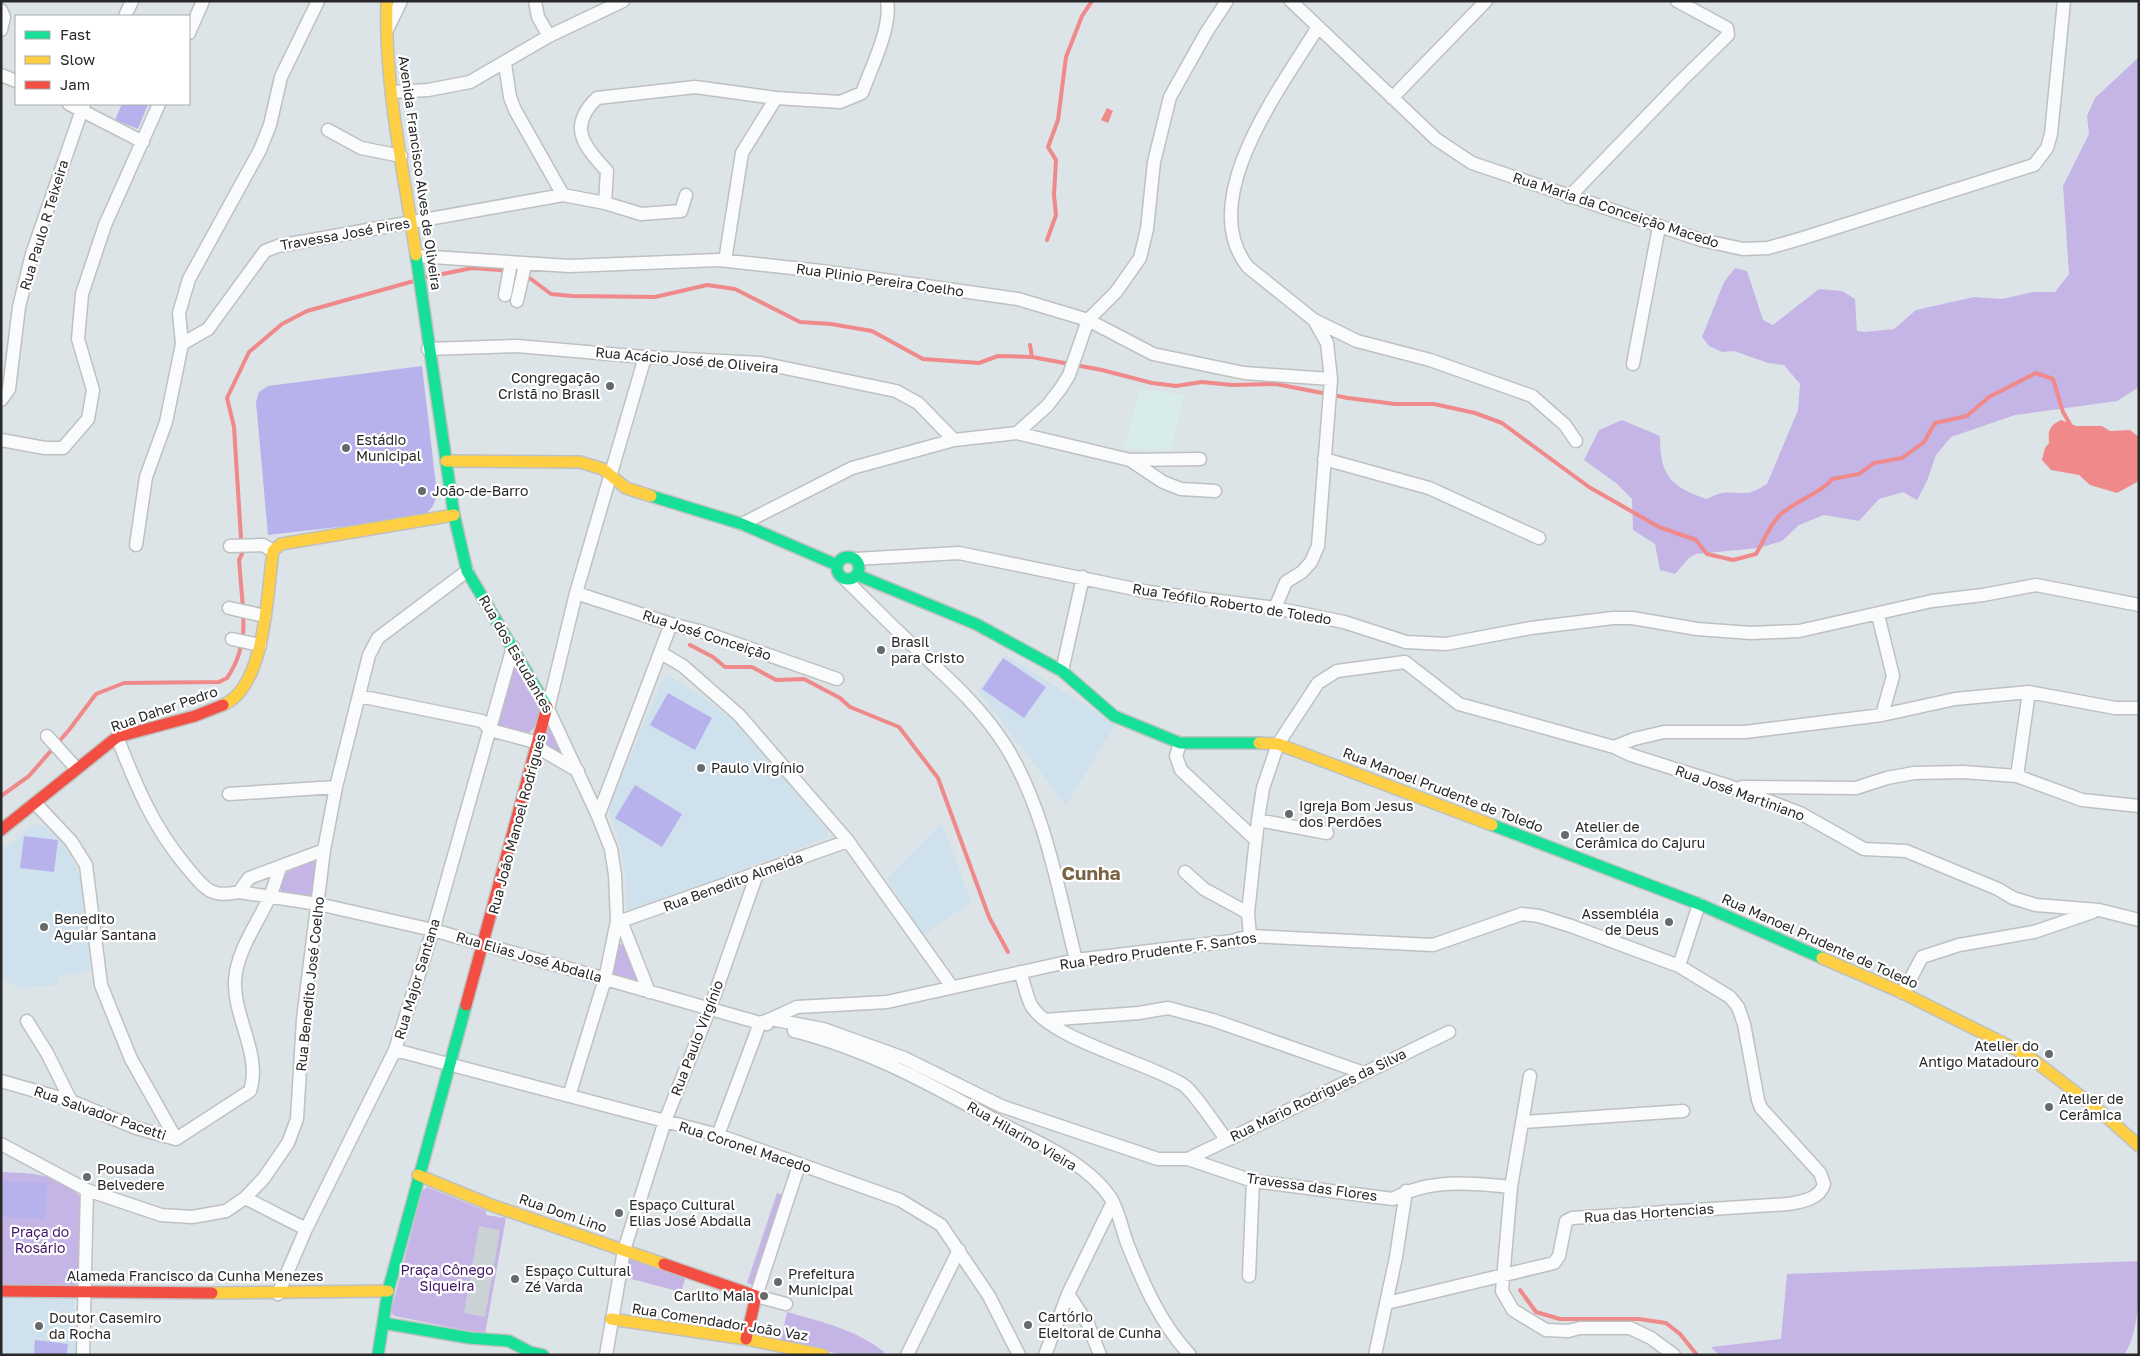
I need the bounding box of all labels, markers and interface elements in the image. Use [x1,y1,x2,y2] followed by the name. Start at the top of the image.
[15,15,190,105] legend
[60,25,91,43] text: Fast
[60,50,95,68] text: Slow
[396,55,445,291] street label: Avenida Francisco Alves de Oliveira
[60,75,90,93] text: Jam
[16,158,71,292] street label: Rua Paulo R Teixeira
[1511,168,1721,251] street label: Rua Maria da Conceição Macedo
[279,214,411,253] street label: Travessa José Pires
[795,259,965,300] street label: Rua Plinio Pereira Coelho
[595,343,779,376] street label: Rua Acácio José de Oliveira
[498,369,600,402] place label: Congregação Cristã no Brasil
[604,380,616,392] marker: Congregação Cristã no Brasil
[356,431,421,464] place label: Estádio Municipal
[340,442,352,454] marker: Estádio Municipal
[432,482,528,499] place label: João-de-Barro
[416,485,428,497] marker: João-de-Barro
[1131,579,1333,628] street label: Rua Teófilo Roberto de Toledo
[476,592,557,716] street label: Rua dos Estudantes
[641,606,774,663] street label: Rua José Conceição
[891,633,964,666] place label: Brasil para Cristo
[875,644,887,656] marker: Brasil para Cristo
[108,682,220,735] street label: Rua Daher Pedro
[484,732,549,916] street label: Rua João Manoel Rodrigues
[1341,743,1546,836] street label: Rua Manoel Prudente de Toledo
[711,759,804,776] place label: Paulo Virgínio
[1673,761,1807,824] street label: Rua José Martiniano
[695,762,707,774] marker: Paulo Virgínio
[1299,797,1413,830] place label: Igreja Bom Jesus dos Perdões
[1283,808,1295,820] marker: Igreja Bom Jesus dos Perdões
[1575,818,1705,851] place label: Atelier de Cerâmica do Cajuru
[1559,829,1571,841] marker: Atelier de Cerâmica do Cajuru
[661,848,805,915] street label: Rua Benedito Almeida
[1062,861,1120,884] district label: Cunha
[1719,889,1921,992] street label: Rua Manoel Prudente de Toledo
[292,896,327,1072] street label: Rua Benedito José Coelho
[1582,905,1659,938] place label: Assembléia de Deus
[54,910,156,943] place label: Benedito Aguiar Santana
[390,916,443,1041] street label: Rua Major Santana
[1663,916,1675,928] marker: Assembléia de Deus
[38,921,50,933] marker: Benedito Aguiar Santana
[454,927,604,986] street label: Rua Elias José Abdalla
[1058,928,1258,973] street label: Rua Pedro Prudente F. Santos
[667,978,726,1098] street label: Rua Paulo Virgínio
[1919,1037,2039,1070] place label: Atelier do Antigo Matadouro
[1227,1044,1409,1145] street label: Rua Mario Rodrigues da Silva
[2043,1048,2055,1060] marker: Atelier do Antigo Matadouro
[32,1082,169,1143] street label: Rua Salvador Pacetti
[2059,1090,2124,1123] place label: Atelier de Cerâmica
[964,1097,1080,1174] street label: Rua Hilarino Vieira
[2043,1101,2055,1113] marker: Atelier de Cerâmica
[677,1117,813,1176] street label: Rua Coronel Macedo
[97,1160,165,1193] place label: Pousada Belvedere
[1246,1169,1378,1204] street label: Travessa das Flores
[81,1171,93,1183] marker: Pousada Belvedere
[517,1190,609,1236] street label: Rua Dom Lino
[629,1196,751,1229] place label: Espaço Cultural Elias José Abdalla
[1583,1199,1715,1226] street label: Rua das Hortencias
[613,1207,625,1219] marker: Espaço Cultural Elias José Abdalla
[11,1223,69,1256] park label: Praça do Rosário
[400,1261,494,1294] park label: Praça Cônego Siqueira
[525,1262,631,1295] place label: Espaço Cultural Zé Varda
[788,1265,855,1298] place label: Prefeitura Municipal
[67,1267,323,1284] street label: Alameda Francisco da Cunha Menezes
[509,1273,521,1285] marker: Espaço Cultural Zé Varda
[772,1276,784,1288] marker: Prefeitura Municipal
[674,1287,754,1304] place label: Carlito Maia
[758,1290,770,1302] marker: Carlito Maia
[631,1299,809,1344] street label: Rua Comendador João Vaz
[1038,1308,1161,1341] place label: Cartório Eleitoral de Cunha
[49,1309,161,1342] place label: Doutor Casemiro da Rocha
[1022,1319,1034,1331] marker: Cartório Eleitoral de Cunha
[33,1320,45,1332] marker: Doutor Casemiro da Rocha

